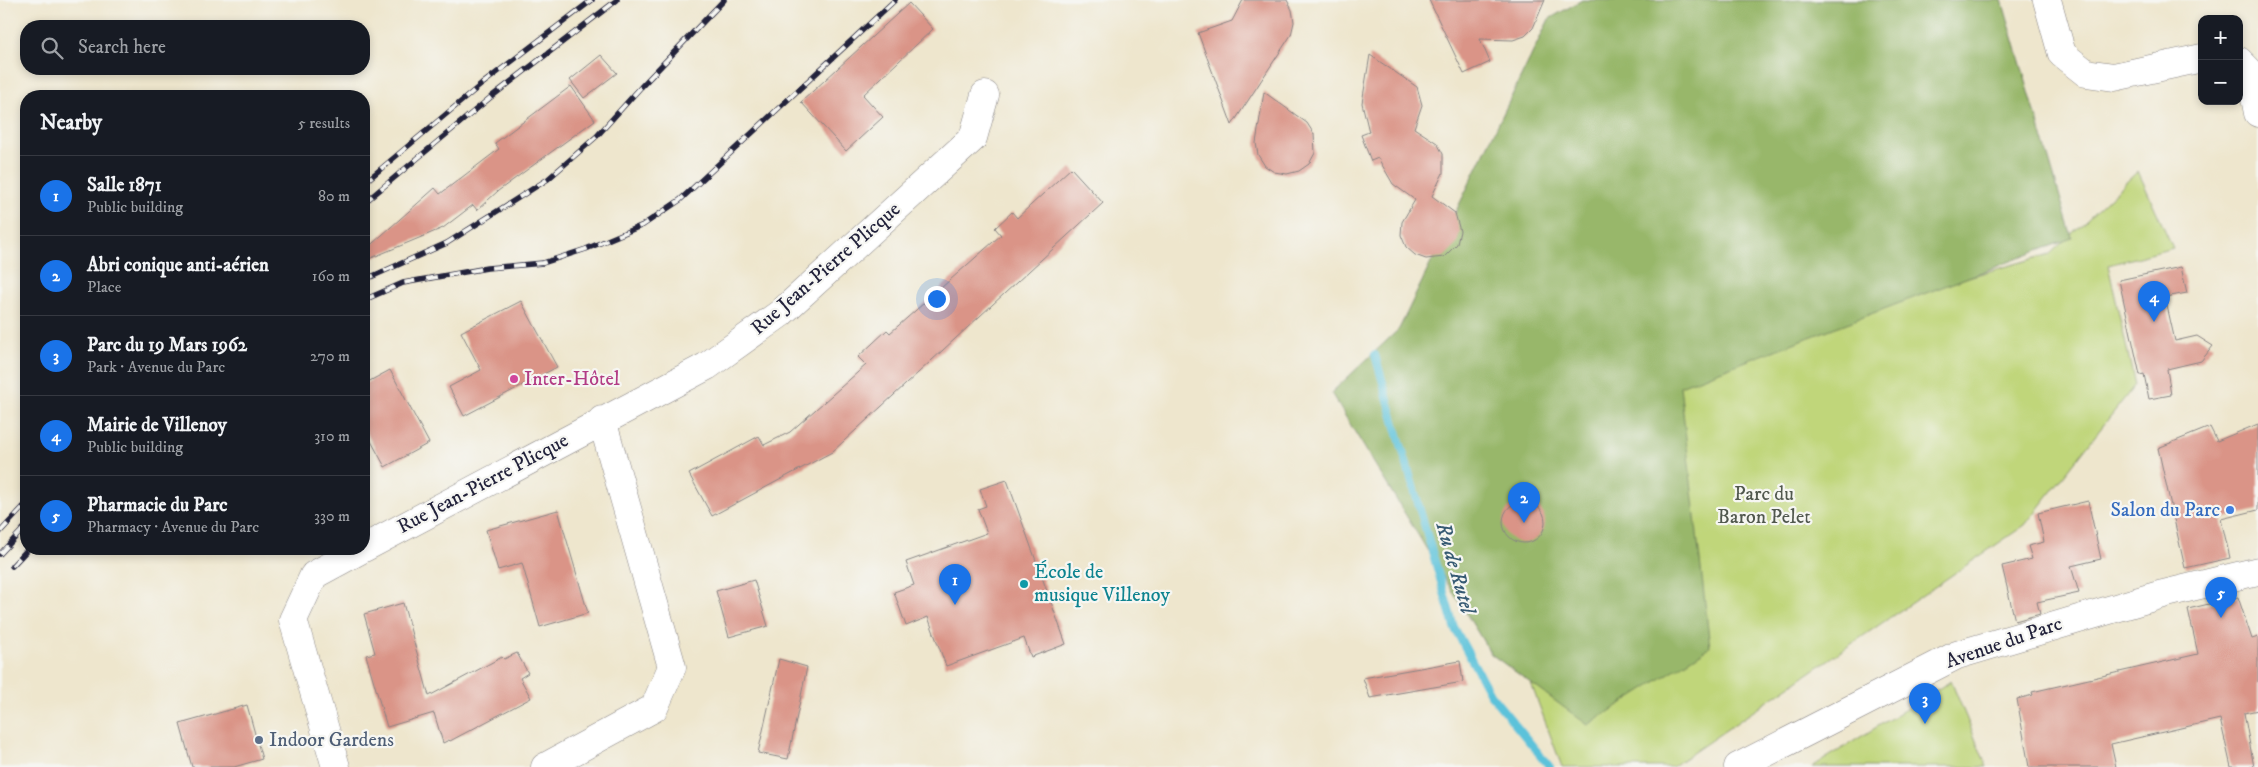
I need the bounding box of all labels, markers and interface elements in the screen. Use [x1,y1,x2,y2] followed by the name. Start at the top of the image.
[2198,15,2243,105] map controls
[2198,15,2243,60] button: +
[20,20,370,75] search box
[38,34,66,62] icon: search
[78,36,166,59] text: Search here
[2198,60,2243,105] button: −
[40,110,102,136] text: Nearby
[298,113,350,133] text: 5 results
[87,174,162,197] text: Salle 1871
[53,186,59,206] text: 1
[318,186,350,206] text: 80 m
[87,197,183,217] text: Public building
[746,197,906,341] street label: Rue Jean-Pierre Plicque
[87,254,269,277] text: Abri conique anti-aérien
[52,266,60,286] text: 2
[312,266,350,286] text: 160 m
[87,277,121,297] text: Place
[2138,281,2170,322] pin: 4
[924,286,950,312] your location
[87,334,247,357] text: Parc du 19 Mars 1962
[53,346,59,366] text: 3
[310,346,350,366] text: 270 m
[87,357,225,377] text: Park · Avenue du Parc
[524,367,620,392] place label: Inter-Hôtel
[508,373,520,385] marker: Inter-Hôtel
[87,414,227,437] text: Mairie de Villenoy
[51,426,61,446] text: 4
[314,426,350,446] text: 310 m
[393,428,573,540] street label: Rue Jean-Pierre Plicque
[87,437,183,457] text: Public building
[1508,482,1540,523] pin: 2
[1717,482,1811,530] park label: Parc du Baron Pelet
[87,494,228,517] text: Pharmacie du Parc
[2111,498,2220,523] place label: Salon du Parc
[2224,504,2236,516] marker: Salon du Parc
[52,506,60,526] text: 5
[314,506,350,526] text: 330 m
[87,517,259,537] text: Pharmacy · Avenue du Parc
[1429,518,1481,619] water label: Ru de Rutel
[1034,560,1171,608] place label: École de musique Villenoy
[939,564,971,605] pin: 1
[2205,577,2237,618] pin: 5
[1018,578,1030,590] marker: École de musique Villenoy
[1942,611,2066,675] street label: Avenue du Parc
[1909,683,1941,724] pin: 3
[269,728,394,753] place label: Indoor Gardens
[253,734,265,746] marker: Indoor Gardens

